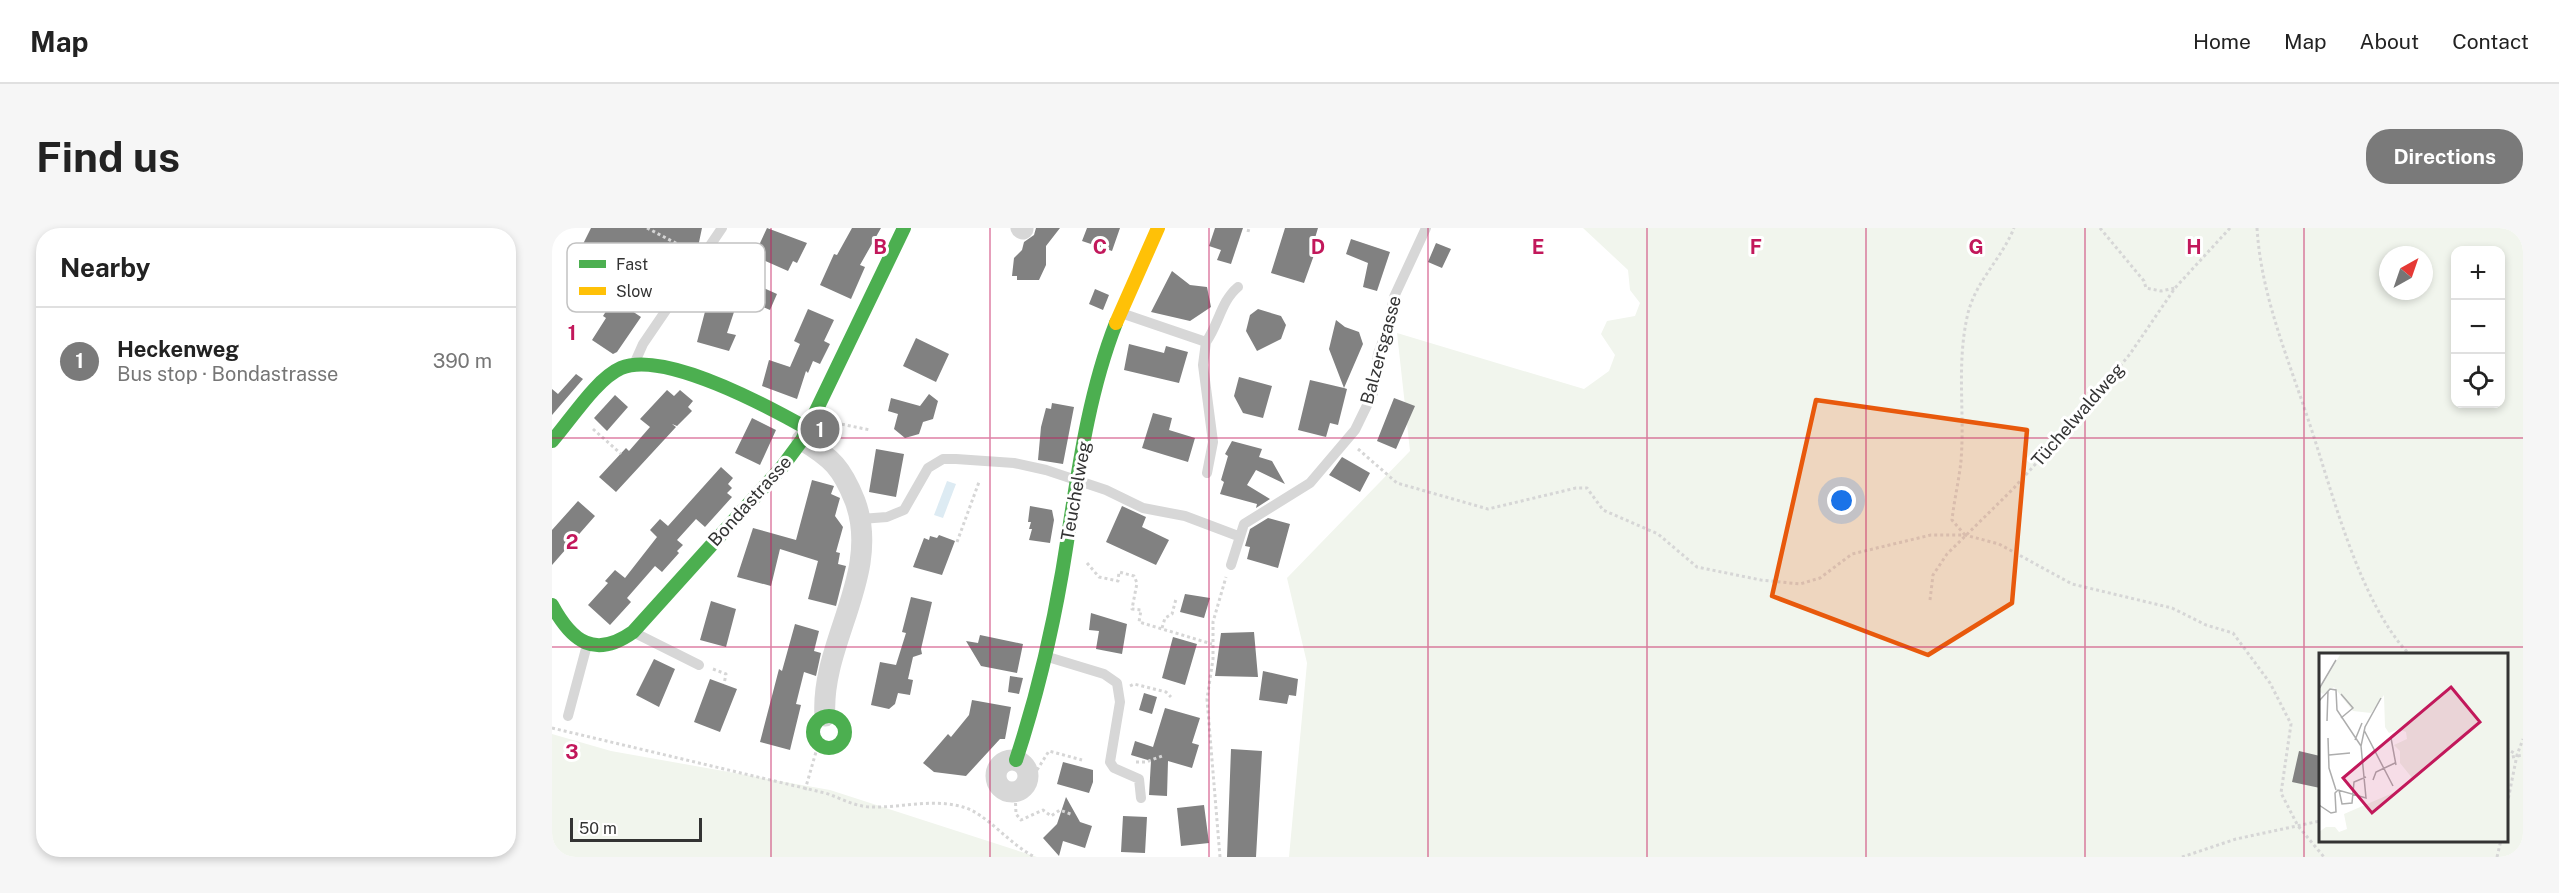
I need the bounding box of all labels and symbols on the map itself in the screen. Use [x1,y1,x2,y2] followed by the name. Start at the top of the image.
[873,235,887,259] text: B
[1093,235,1107,259] text: C
[1311,235,1325,259] text: D
[1532,235,1544,259] text: E
[1750,235,1762,259] text: F
[1968,235,1984,259] text: G
[2186,235,2202,259] text: H
[567,243,765,312] legend
[2379,246,2433,300] north arrow
[616,255,648,274] text: Fast
[616,282,653,301] text: Slow
[1356,293,1405,406] street label: Balzersgasse
[568,321,576,345] text: 1
[2027,359,2128,471] street label: Tüchelwaldweg
[800,406,840,452] pin: 1
[1056,440,1095,542] street label: Teuchelweg
[704,451,796,550] street label: Bondastrasse
[1827,486,1856,515] your location
[566,530,578,554] text: 2
[2319,653,2508,842] inset map
[565,740,579,764] text: 3
[570,815,702,842] scale bar

